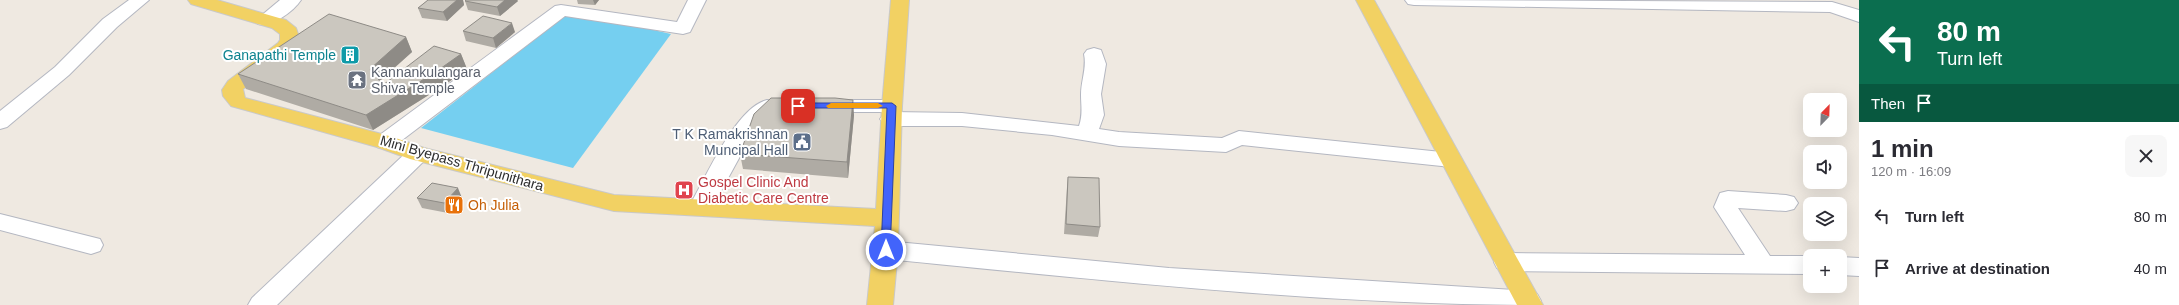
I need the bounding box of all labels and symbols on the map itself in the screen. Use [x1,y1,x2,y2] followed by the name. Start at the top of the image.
[339,44,361,66] building icon: Ganapathi Temple
[223,47,336,63] place label: Ganapathi Temple
[371,64,481,96] place label: Kannankulangara Shiva Temple
[346,69,368,91] temple icon: Kannankulangara Shiva Temple
[781,89,815,123] pin
[1803,93,1847,137] north arrow
[672,126,788,158] place label: T K Ramakrishnan Muncipal Hall
[791,131,813,153] public building icon: T K Ramakrishnan Muncipal Hall
[378,132,546,194] street label: Mini Byepass Thripunithara
[698,174,829,206] place label: Gospel Clinic And Diabetic Care Centre
[673,179,695,201] hospital icon: Gospel Clinic And Diabetic Care Centre
[443,194,465,216] restaurant icon: Oh Julia
[468,197,520,213] place label: Oh Julia
[865,229,907,271] position arrow

